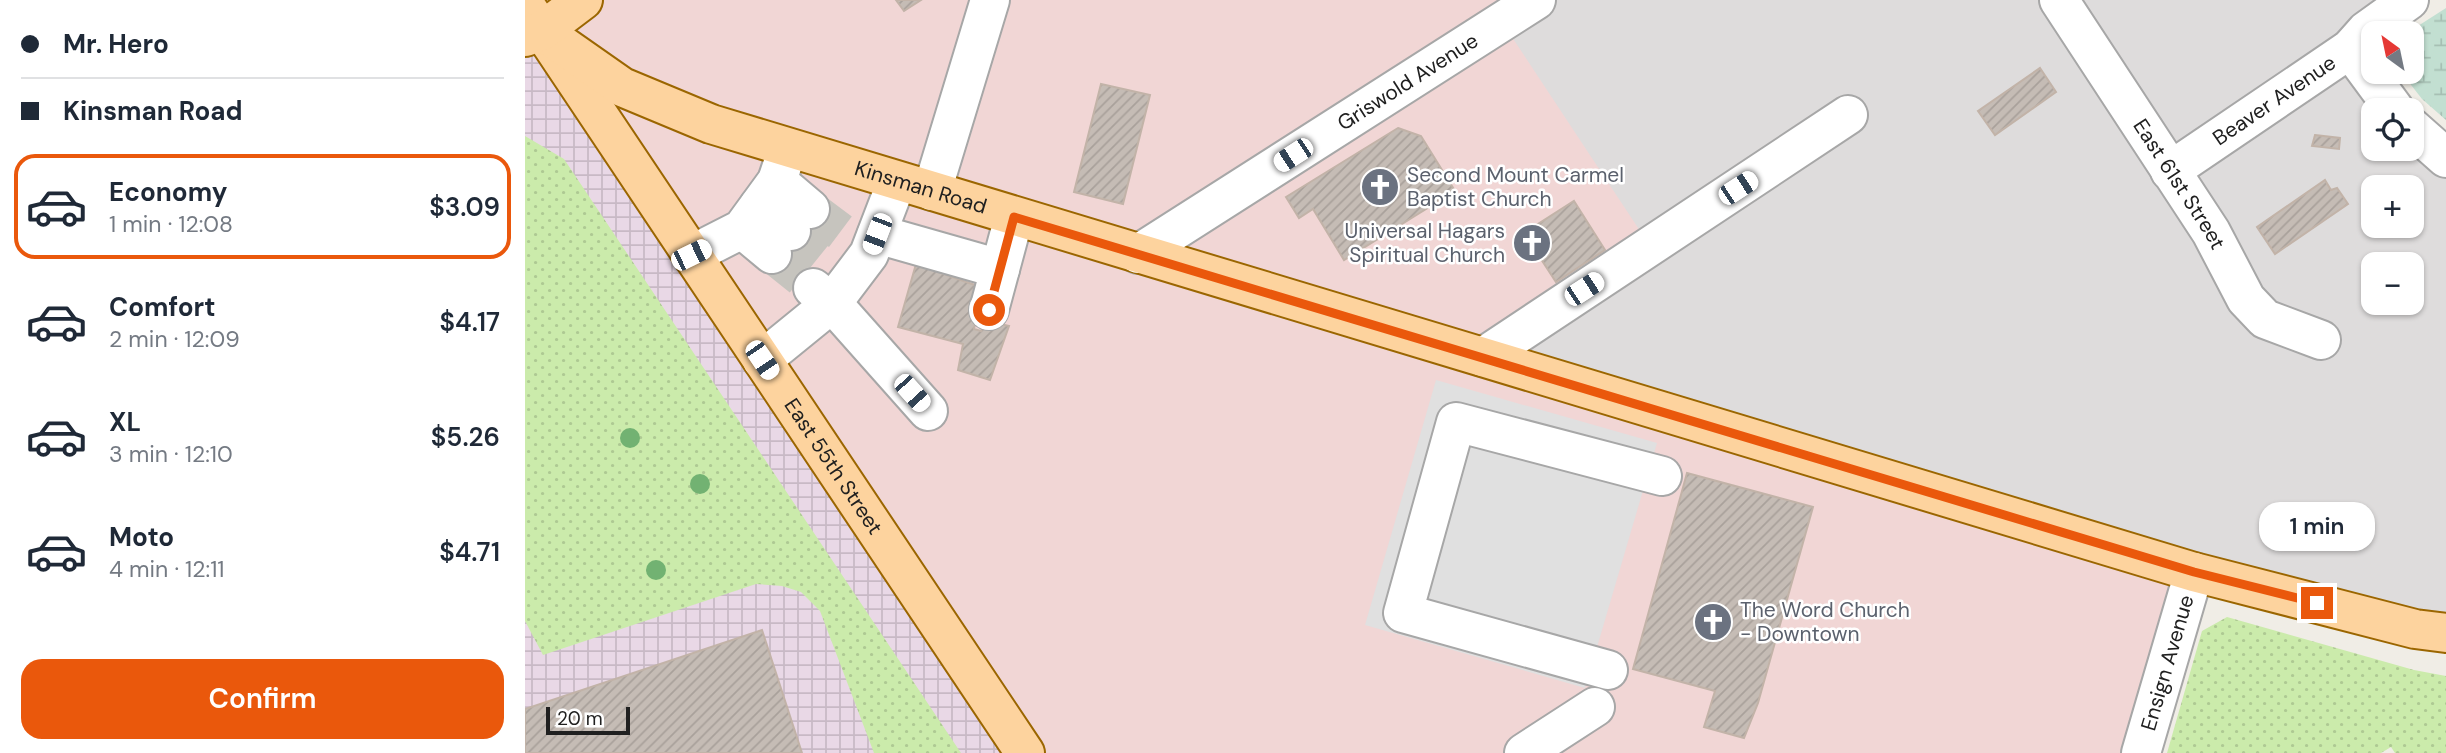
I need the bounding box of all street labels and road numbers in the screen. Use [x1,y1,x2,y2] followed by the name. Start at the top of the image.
[1332,26,1484,137] street label: Griswold Avenue
[2207,49,2341,152] street label: Beaver Avenue
[2127,113,2232,254] street label: East 61st Street
[851,154,990,220] street label: Kinsman Road
[778,393,889,540] street label: East 55th Street
[2134,591,2201,734] street label: Ensign Avenue

